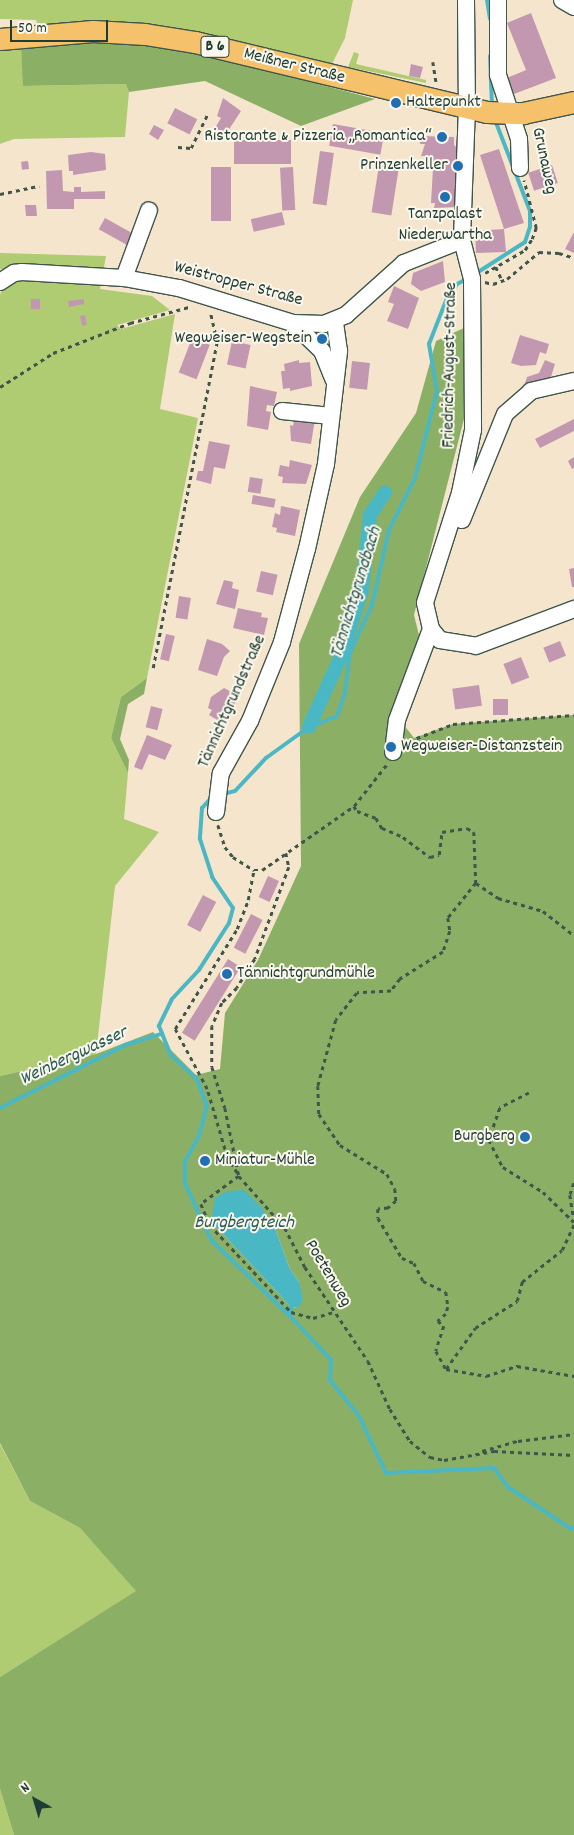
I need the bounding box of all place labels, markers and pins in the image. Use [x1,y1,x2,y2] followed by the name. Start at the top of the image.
[406,92,481,114] place label: Haltepunkt
[390,97,402,109] marker: Haltepunkt
[204,126,432,148] place label: Ristorante & Pizzeria „Romantica“
[436,131,448,143] marker: Ristorante & Pizzeria „Romantica“
[360,155,448,177] place label: Prinzenkeller
[452,160,464,172] marker: Prinzenkeller
[439,191,451,203] marker: Tanzpalast Niederwartha
[398,205,492,248] place label: Tanzpalast Niederwartha
[175,328,312,350] place label: Wegweiser-Wegstein
[316,333,328,345] marker: Wegweiser-Wegstein
[401,736,562,758] place label: Wegweiser-Distanzstein
[385,741,397,753] marker: Wegweiser-Distanzstein
[237,963,375,985] place label: Tännichtgrundmühle
[221,968,233,980] marker: Tännichtgrundmühle
[454,1126,515,1148] place label: Burgberg
[519,1131,531,1143] marker: Burgberg
[215,1150,315,1172] place label: Miniatur-Mühle
[199,1155,211,1167] marker: Miniatur-Mühle

